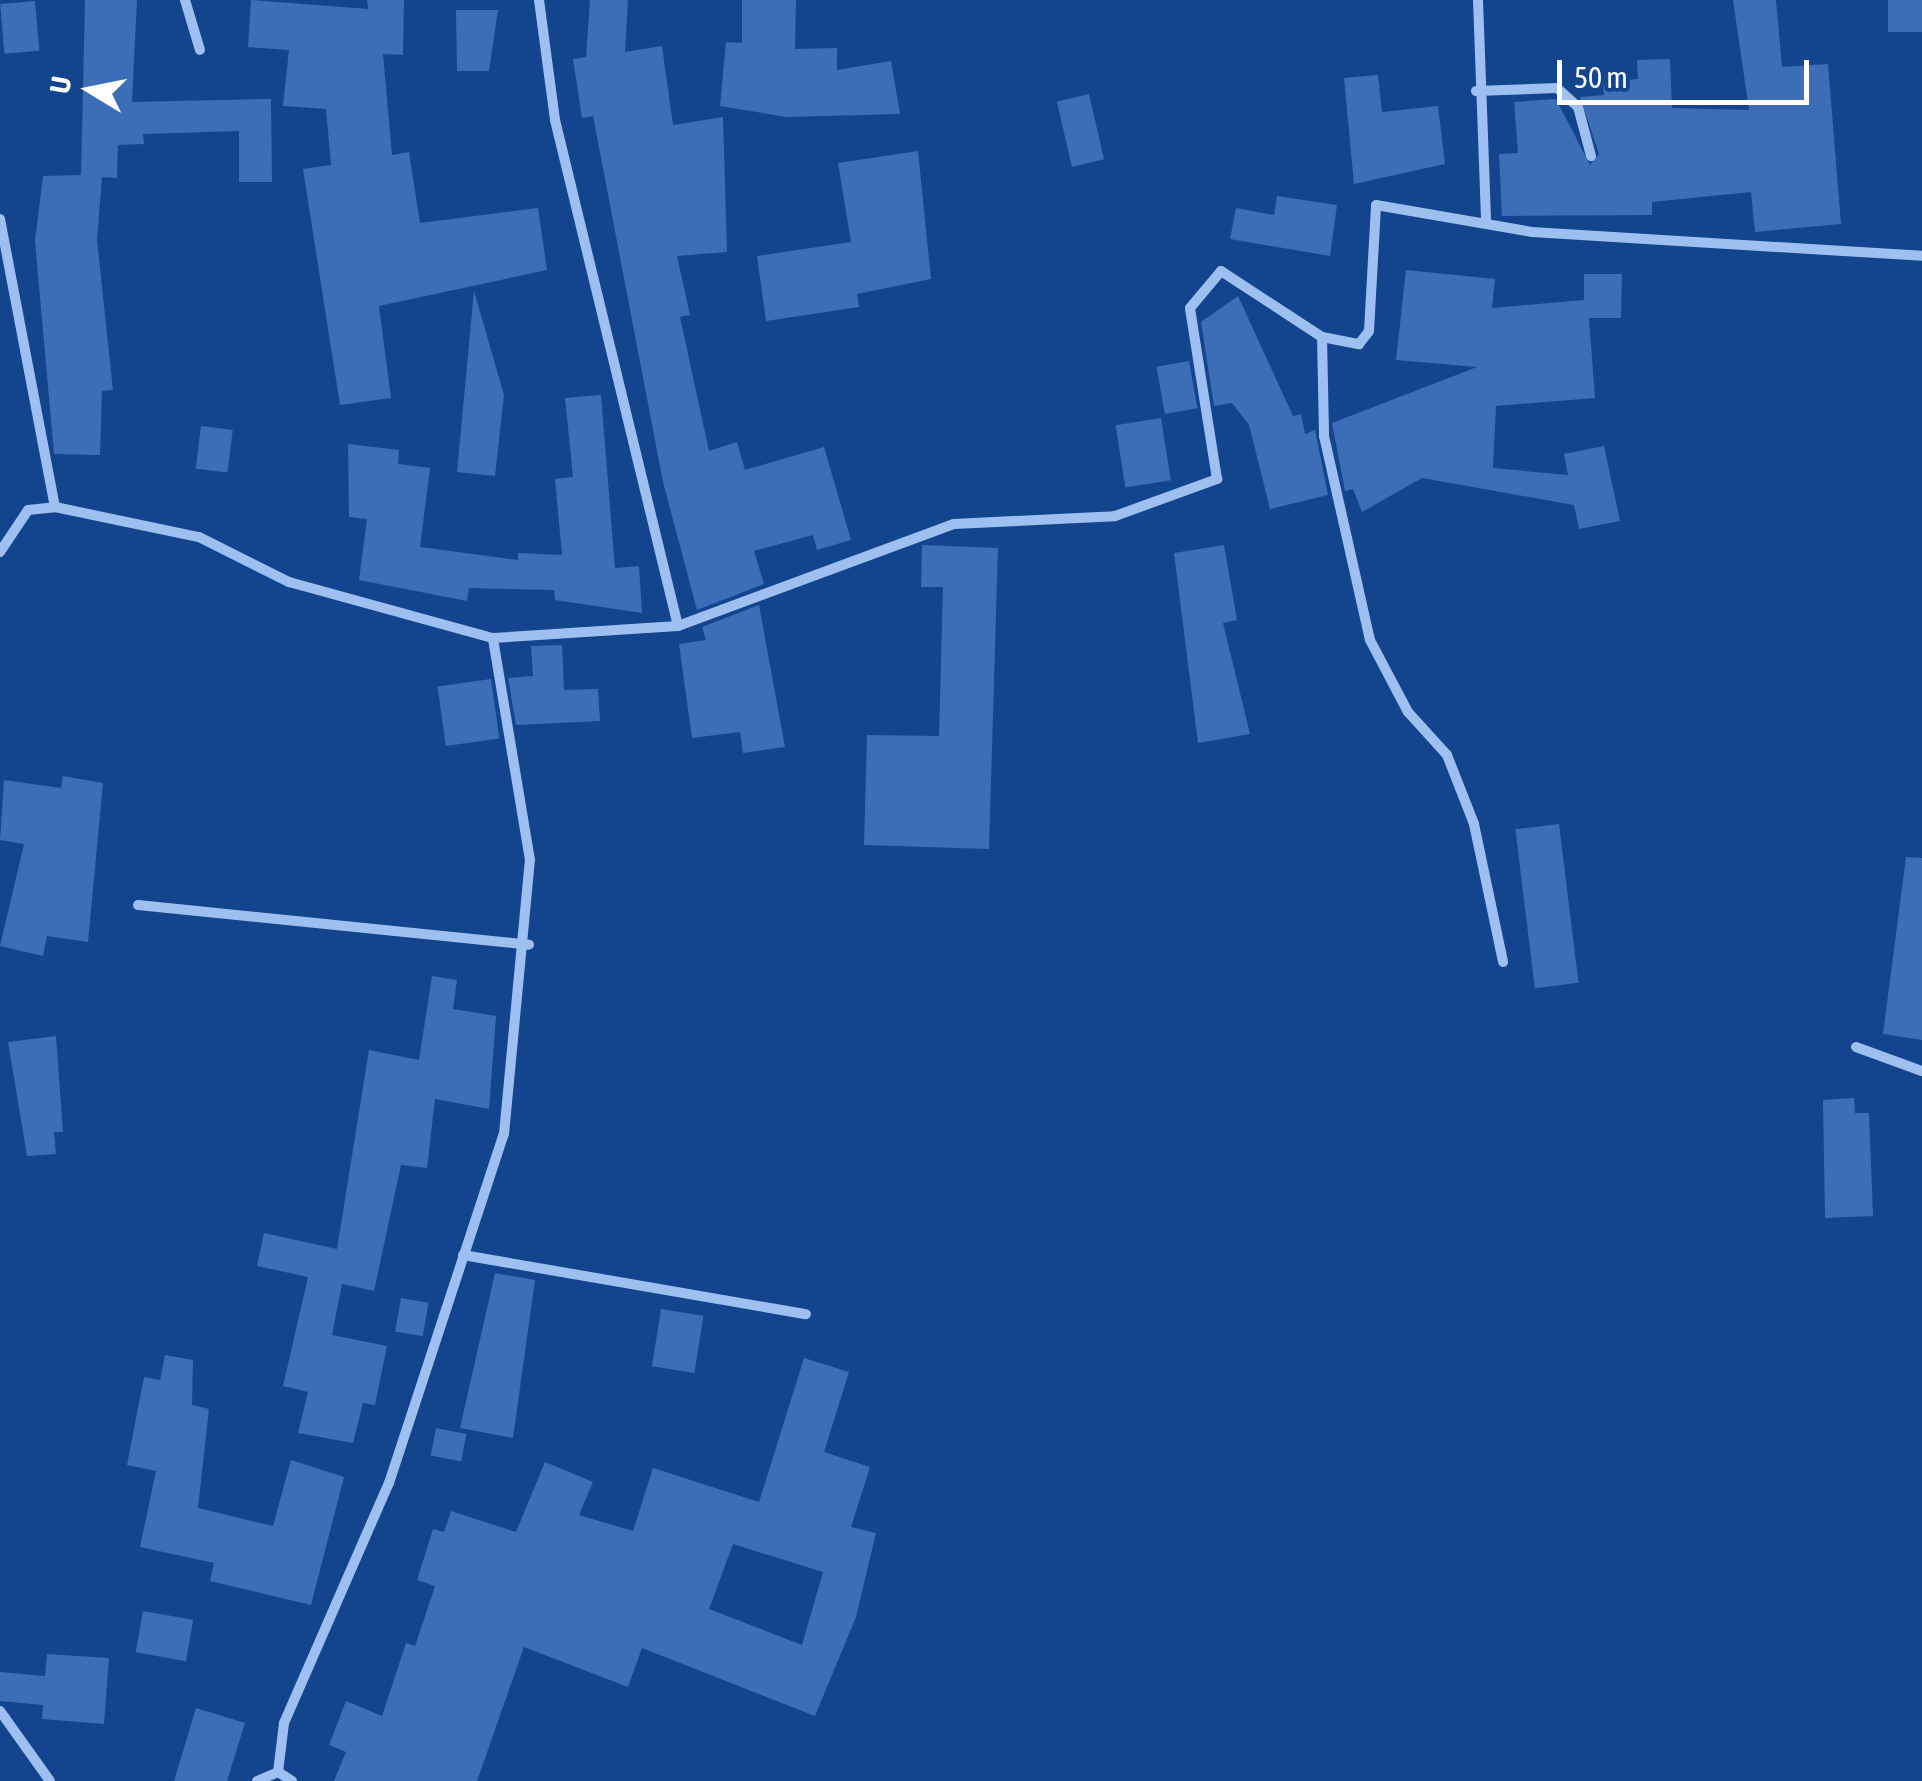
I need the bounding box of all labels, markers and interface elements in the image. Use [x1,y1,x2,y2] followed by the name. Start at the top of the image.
[40,40,140,140] north arrow
[1562,40,1814,102] scale bar
[1574,60,1628,94] text: 50 m
[43,74,78,96] text: U

